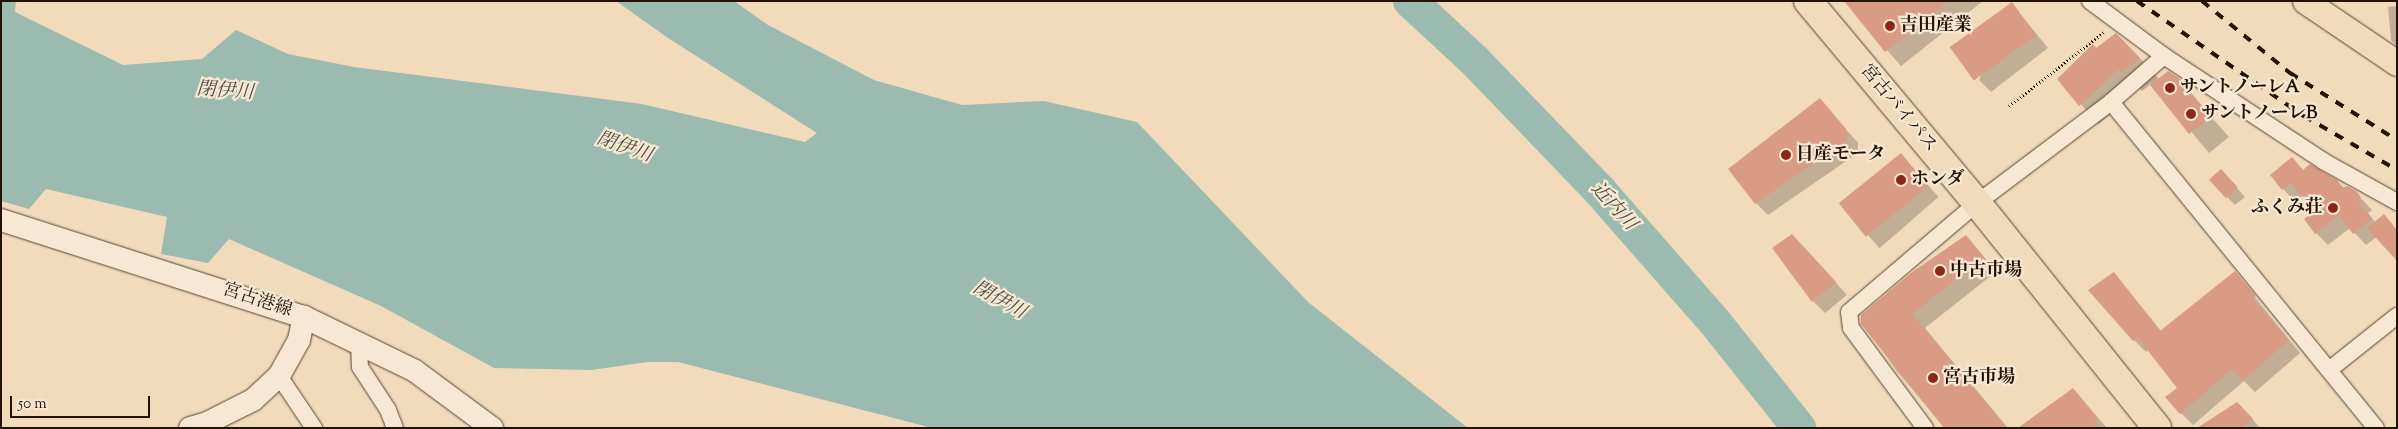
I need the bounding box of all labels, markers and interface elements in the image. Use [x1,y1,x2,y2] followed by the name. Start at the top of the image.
[1900,15,1972,37] place label: 吉田産業
[1884,20,1896,32] marker: 吉田産業
[1855,61,1941,157] street label: 宮古バイパス
[2180,77,2302,99] place label: サントノーレA
[196,79,254,105] water label: 閉伊川
[2164,82,2176,94] marker: サントノーレA
[2201,103,2320,125] place label: サントノーレB
[2185,108,2197,120] marker: サントノーレB
[593,128,655,168] water label: 閉伊川
[1796,144,1885,166] place label: 日産モータ
[1780,149,1792,161] marker: 日産モータ
[1911,169,1965,191] place label: ホンダ
[1895,174,1907,186] marker: ホンダ
[1585,178,1641,236] water label: 近内川
[2251,197,2323,219] place label: ふくみ荘
[2327,202,2339,214] marker: ふくみ荘
[1950,260,2022,282] place label: 中古市場
[1934,265,1946,277] marker: 中古市場
[969,277,1029,325] water label: 閉伊川
[219,280,295,322] street label: 宮古港線
[1943,367,2015,389] place label: 宮古市場
[1927,372,1939,384] marker: 宮古市場
[12,386,152,418] scale bar
[18,394,47,415] text: 50 m

